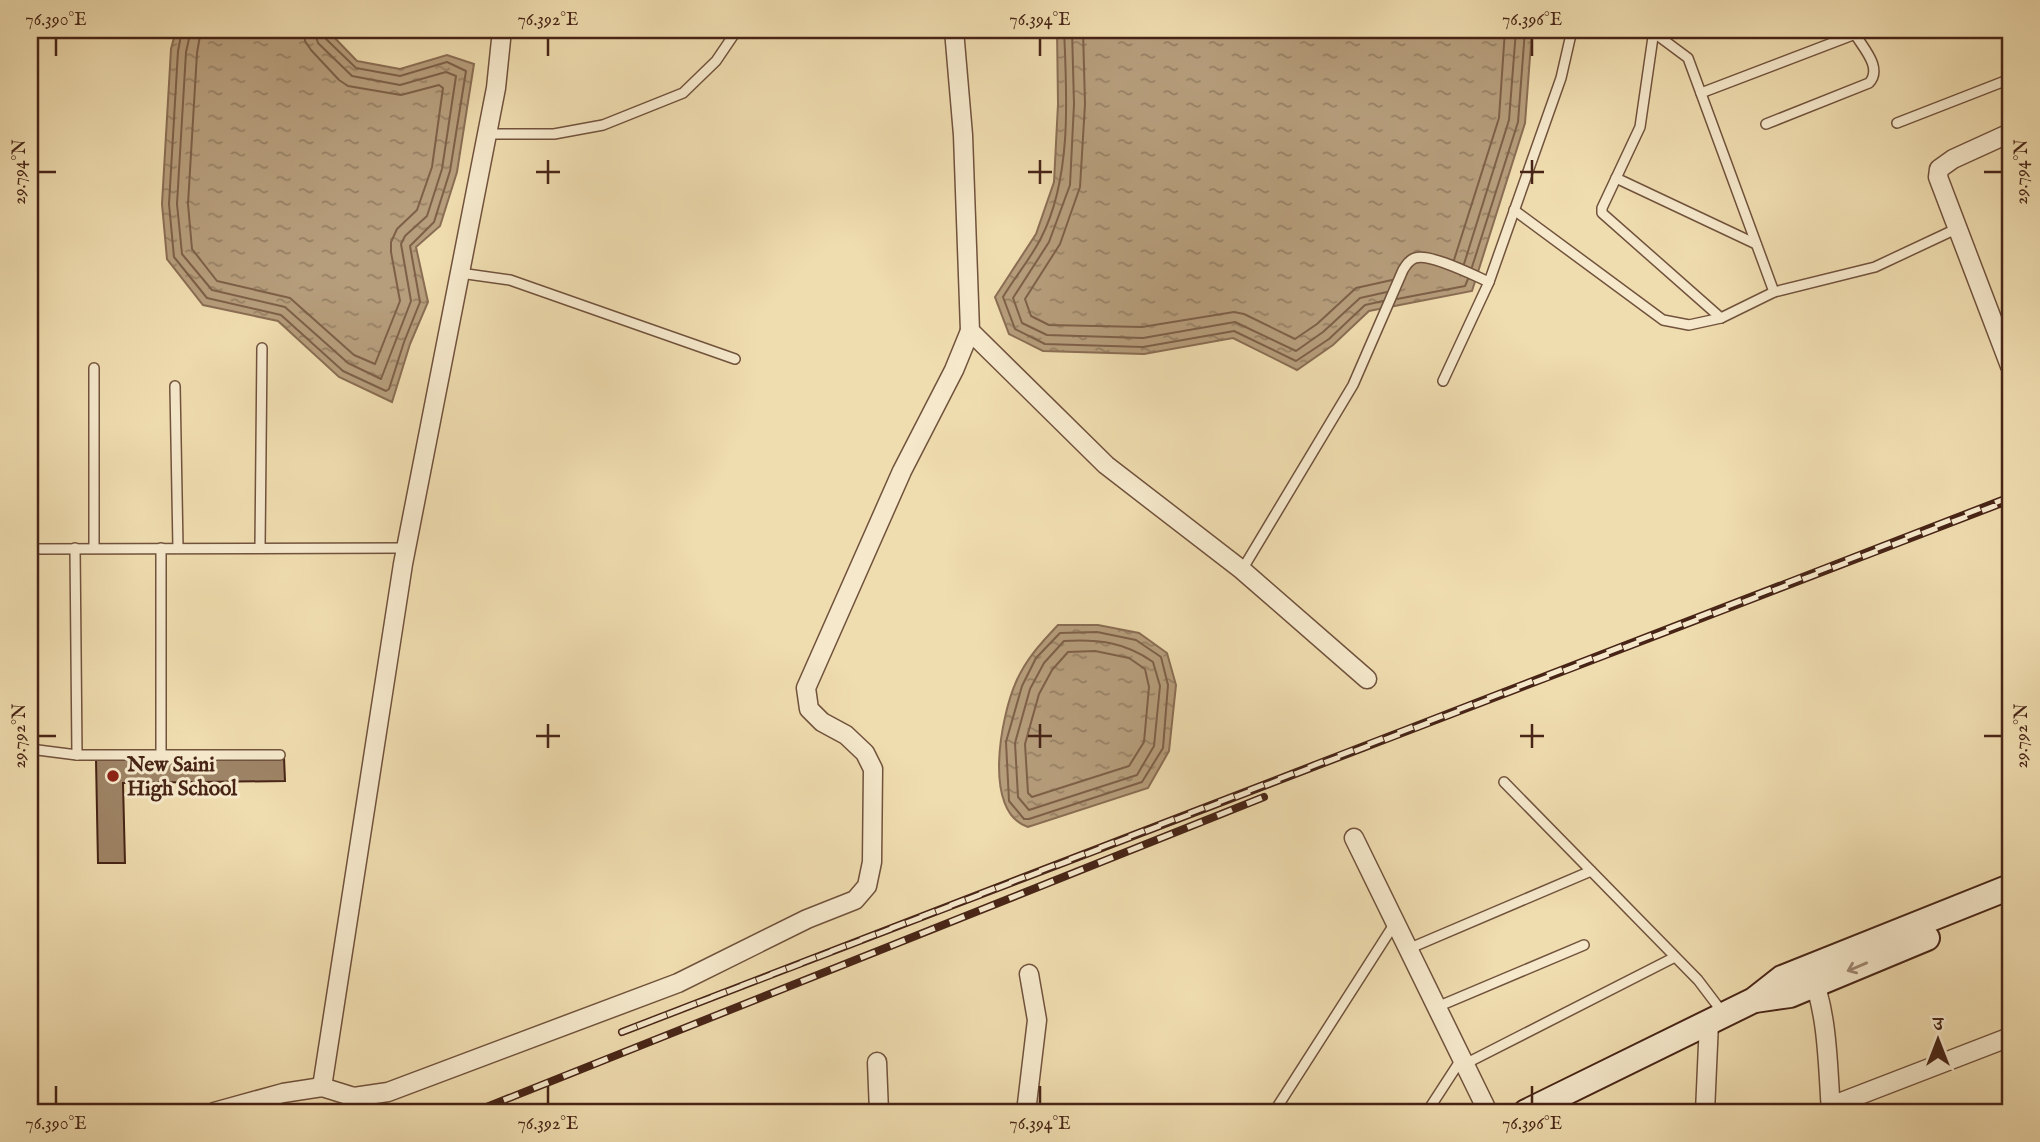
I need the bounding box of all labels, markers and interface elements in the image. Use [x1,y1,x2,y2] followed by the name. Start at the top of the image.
[25,9,87,32] text: 76.390°E
[517,9,579,32] text: 76.392°E
[1009,9,1071,32] text: 76.394°E
[1502,9,1562,32] text: 76.396°E
[9,139,32,205] text: 29.794°N
[2011,139,2034,205] text: 29.794°N
[9,703,32,769] text: 29.792°N
[2011,703,2034,769] text: 29.792°N
[126,752,238,803] place label: New Saini High School
[105,768,121,784] marker: New Saini High School
[1846,962,1868,975] one-way arrow
[1904,1006,1974,1076] north arrow
[1931,1013,1944,1037] text: उ
[25,1113,87,1136] text: 76.390°E
[517,1113,579,1136] text: 76.392°E
[1009,1113,1071,1136] text: 76.394°E
[1502,1113,1562,1136] text: 76.396°E

